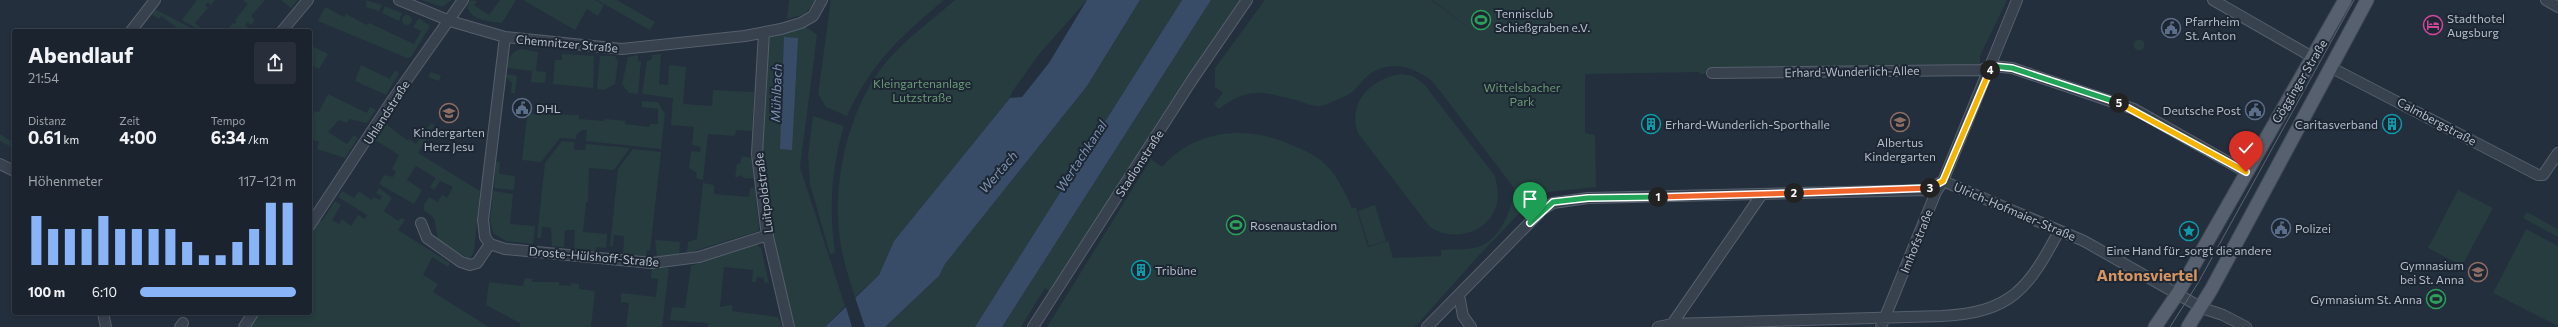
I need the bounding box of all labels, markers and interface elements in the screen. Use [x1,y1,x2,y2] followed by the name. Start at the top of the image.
[1495,6,1590,34] place label: Tennisclub Schießgraben e.V.
[1470,9,1492,31] sports icon: Tennisclub Schießgraben e.V.
[2447,11,2505,39] place label: Stadthotel Augsburg
[2185,14,2240,42] place label: Pfarrheim St. Anton
[2422,14,2444,36] hotel icon: Stadthotel Augsburg
[2160,17,2182,39] public building icon: Pfarrheim St. Anton
[515,32,619,54] street label: Chemnitzer Straße
[2268,37,2330,125] street label: Gögginger Straße
[28,41,133,68] text: Abendlauf
[254,42,296,84] button: share
[1980,60,2000,80] pin: 4
[767,63,785,123] water label: Mühlbach
[1784,63,1920,79] street label: Erhard-Wunderlich-Allee
[1987,63,1993,76] text: 4
[28,70,59,86] text: 21:54
[873,76,971,104] park label: Kleingartenanlage Lutzstraße
[360,77,412,147] street label: Uhlandstraße
[1483,80,1561,108] park label: Wittelsbacher Park
[2109,93,2129,113] pin: 5
[2395,94,2479,148] street label: Calmbergstraße
[2116,96,2122,109] text: 5
[511,97,533,119] public building icon: DHL
[2244,99,2266,121] public building icon: Deutsche Post
[536,101,561,115] place label: DHL
[438,102,460,124] school or university icon: Kindergarten Herz Jesu
[2163,103,2241,117] place label: Deutsche Post
[1889,111,1911,133] school or university icon: Albertus Kindergarten
[1640,113,1662,135] building icon: Erhard-Wunderlich-Sporthalle
[2381,113,2403,135] building icon: Caritasverband
[28,114,66,127] text: Distanz
[119,114,140,127] text: Zeit
[211,114,245,127] text: Tempo
[1052,117,1110,195] water label: Wertachkanal
[1665,117,1830,131] place label: Erhard-Wunderlich-Sporthalle
[2295,117,2378,131] place label: Caritasverband
[413,125,485,154] place label: Kindergarten Herz Jesu
[28,127,62,148] text: 0.61
[119,127,157,148] text: 4:00
[211,127,246,148] text: 6:34
[1112,127,1166,199] street label: Stadionstraße
[2229,131,2263,172] pin
[62,133,79,146] text: km
[246,133,269,146] text: /km
[1864,135,1936,163] place label: Albertus Kindergarten
[2235,137,2257,159] icon: check
[975,148,1021,196] water label: Wertach
[751,152,775,234] street label: Luitpoldstraße
[28,173,103,189] text: Höhenmeter
[238,173,296,189] text: 117–121 m
[1920,178,1940,198] pin: 3
[1952,179,2078,243] street label: Ulrich-Hofmaier-Straße
[1927,181,1933,194] text: 3
[1513,182,1547,223] pin
[1784,183,1804,203] pin: 2
[1791,186,1797,199] text: 2
[1648,187,1668,207] pin: 1
[1519,188,1541,210] icon: arrive
[1656,190,1660,203] text: 1
[1897,207,1935,275] street label: Imhofstraße
[1225,214,1247,236] sports icon: Rosenaustadion
[2270,217,2292,239] public building icon: Polizei
[1250,218,1337,232] place label: Rosenaustadion
[2178,220,2200,242] place icon: Eine Hand für_sorgt die andere
[2295,221,2331,235] place label: Polizei
[528,243,660,269] street label: Droste-Hülshoff-Straße
[2106,243,2272,257] place label: Eine Hand für_sorgt die andere
[2400,258,2464,286] place label: Gymnasium bei St. Anna
[1130,259,1152,281] building icon: Tribüne
[2467,261,2489,283] school or university icon: Gymnasium bei St. Anna
[1155,263,1197,277] place label: Tribüne
[2096,265,2198,284] district label: Antonsviertel
[28,284,65,300] text: 100 m
[92,284,117,300] text: 6:10
[2425,288,2447,310] sports icon: Gymnasium St. Anna
[2310,292,2422,306] place label: Gymnasium St. Anna

